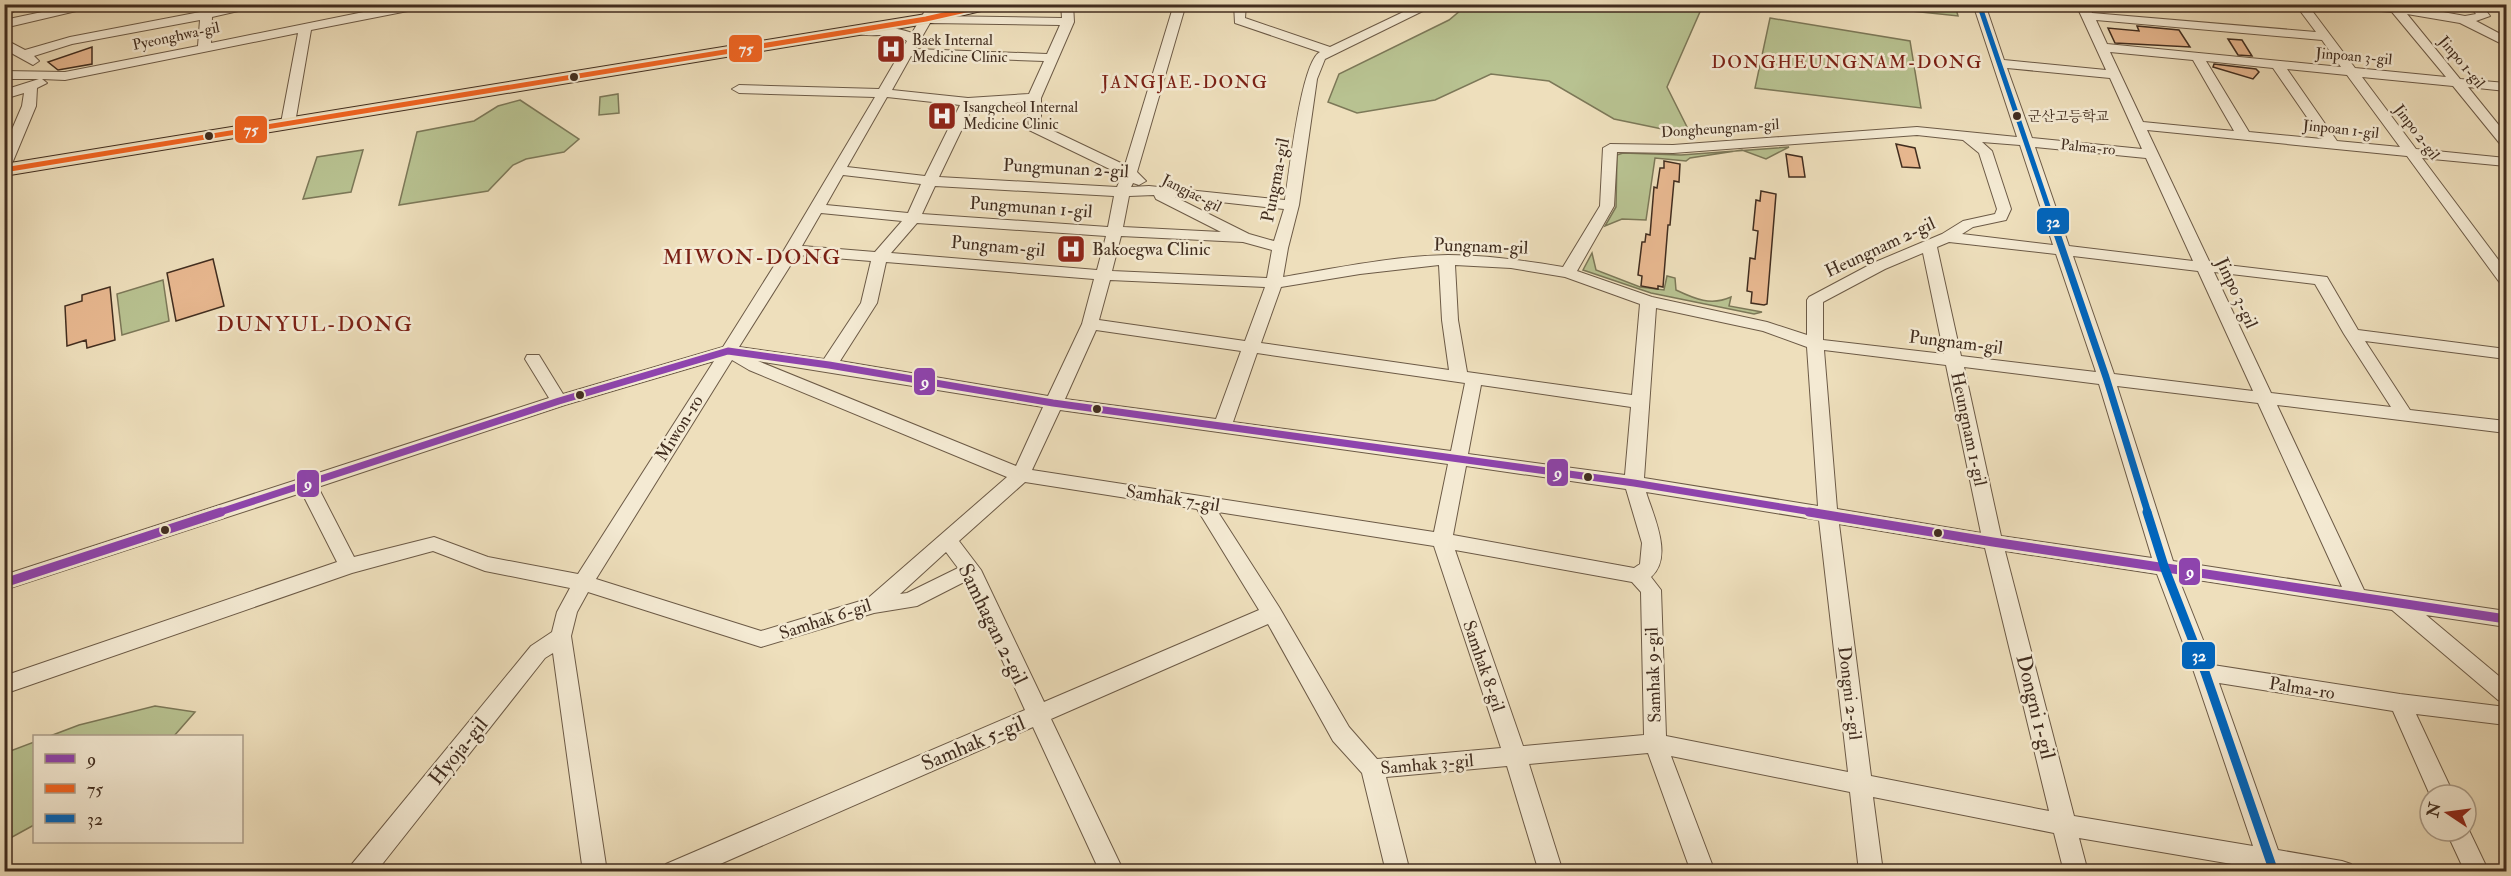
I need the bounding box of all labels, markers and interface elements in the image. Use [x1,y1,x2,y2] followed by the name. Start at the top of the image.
[131,18,222,55] street label: Pyeonghwa-gil
[912,31,1008,67] place label: Baek Internal Medicine Clinic
[2433,31,2489,93] street label: Jinpo 1-gil
[875,33,907,65] hospital icon: Baek Internal Medicine Clinic
[728,34,763,63] line badge: 75
[739,39,754,59] text: 75
[2314,44,2393,70] street label: Jinpoan 3-gil
[1711,51,1983,74] district label: DONGHEUNGNAM-DONG
[568,71,580,83] unlabelled marker
[1100,71,1269,94] district label: JANGJAE-DONG
[963,98,1078,134] place label: Isangcheol Internal Medicine Clinic
[926,100,958,132] hospital icon: Isangcheol Internal Medicine Clinic
[2388,100,2444,165] street label: Jinpo 2-gil
[2028,108,2110,125] place label: 군산고등학교
[2011,110,2023,122] marker: 군산고등학교
[234,115,268,144] line badge: 75
[1660,115,1780,142] street label: Dongheungnam-gil
[2301,116,2380,144] street label: Jinpoan 1-gil
[244,120,259,140] text: 75
[203,130,215,142] unlabelled marker
[2059,135,2116,160] street label: Palma-ro
[1256,136,1295,224] street label: Pungma-gil
[1003,154,1130,183] street label: Pungmunan 2-gil
[1157,170,1225,218] street label: Jangjae-gil
[969,192,1094,223] street label: Pungmunan 1-gil
[2036,207,2070,235] line badge: 32
[1821,212,1939,283] street label: Heungnam 2-gil
[2046,212,2060,232] text: 32
[950,231,1046,262] street label: Pungnam-gil
[1055,233,1087,265] hospital icon: Bakoegwa Clinic
[1433,233,1529,260] street label: Pungnam-gil
[1092,238,1211,261] place label: Bakoegwa Clinic
[662,244,842,271] district label: MIWON-DONG
[2210,253,2263,333] street label: Jinpo 3-gil
[217,311,413,338] district label: DUNYUL-DONG
[1908,325,2005,360] street label: Pungnam-gil
[913,367,936,396] line badge: 9
[1945,370,1992,489] street label: Heungnam 1-gil
[919,372,929,392] text: 9
[574,389,586,401] unlabelled marker
[650,391,709,466] street label: Miwon-ro
[1091,403,1103,415] unlabelled marker
[1546,458,1569,487] line badge: 9
[1552,463,1562,483] text: 9
[296,469,320,498] line badge: 9
[1582,471,1594,483] unlabelled marker
[302,474,312,494] text: 9
[1124,480,1222,517] street label: Samhak 7-gil
[159,524,171,536] unlabelled marker
[1932,527,1944,539] unlabelled marker
[2178,557,2201,586] line badge: 9
[952,559,1034,690] street label: Samhagan 2-gil
[2184,562,2194,582] text: 9
[776,594,875,645] street label: Samhak 6-gil
[1457,618,1510,715] street label: Samhak 8-gil
[1640,626,1667,723] street label: Samhak 9-gil
[2181,641,2216,670] line badge: 32
[1832,645,1867,742] street label: Dongni 2-gil
[2192,646,2206,666] text: 32
[2009,652,2062,763] street label: Dongni 1-gil
[2267,672,2337,705] street label: Palma-ro
[917,709,1030,777] street label: Samhak 5-gil
[423,711,494,791] street label: Hyoja-gil
[33,735,243,843] legend
[85,748,96,771] text: 9
[1380,749,1475,780] street label: Samhak 3-gil
[87,778,103,801] text: 75
[2418,783,2478,843] north arrow
[2423,800,2446,820] text: N
[87,808,103,831] text: 32

